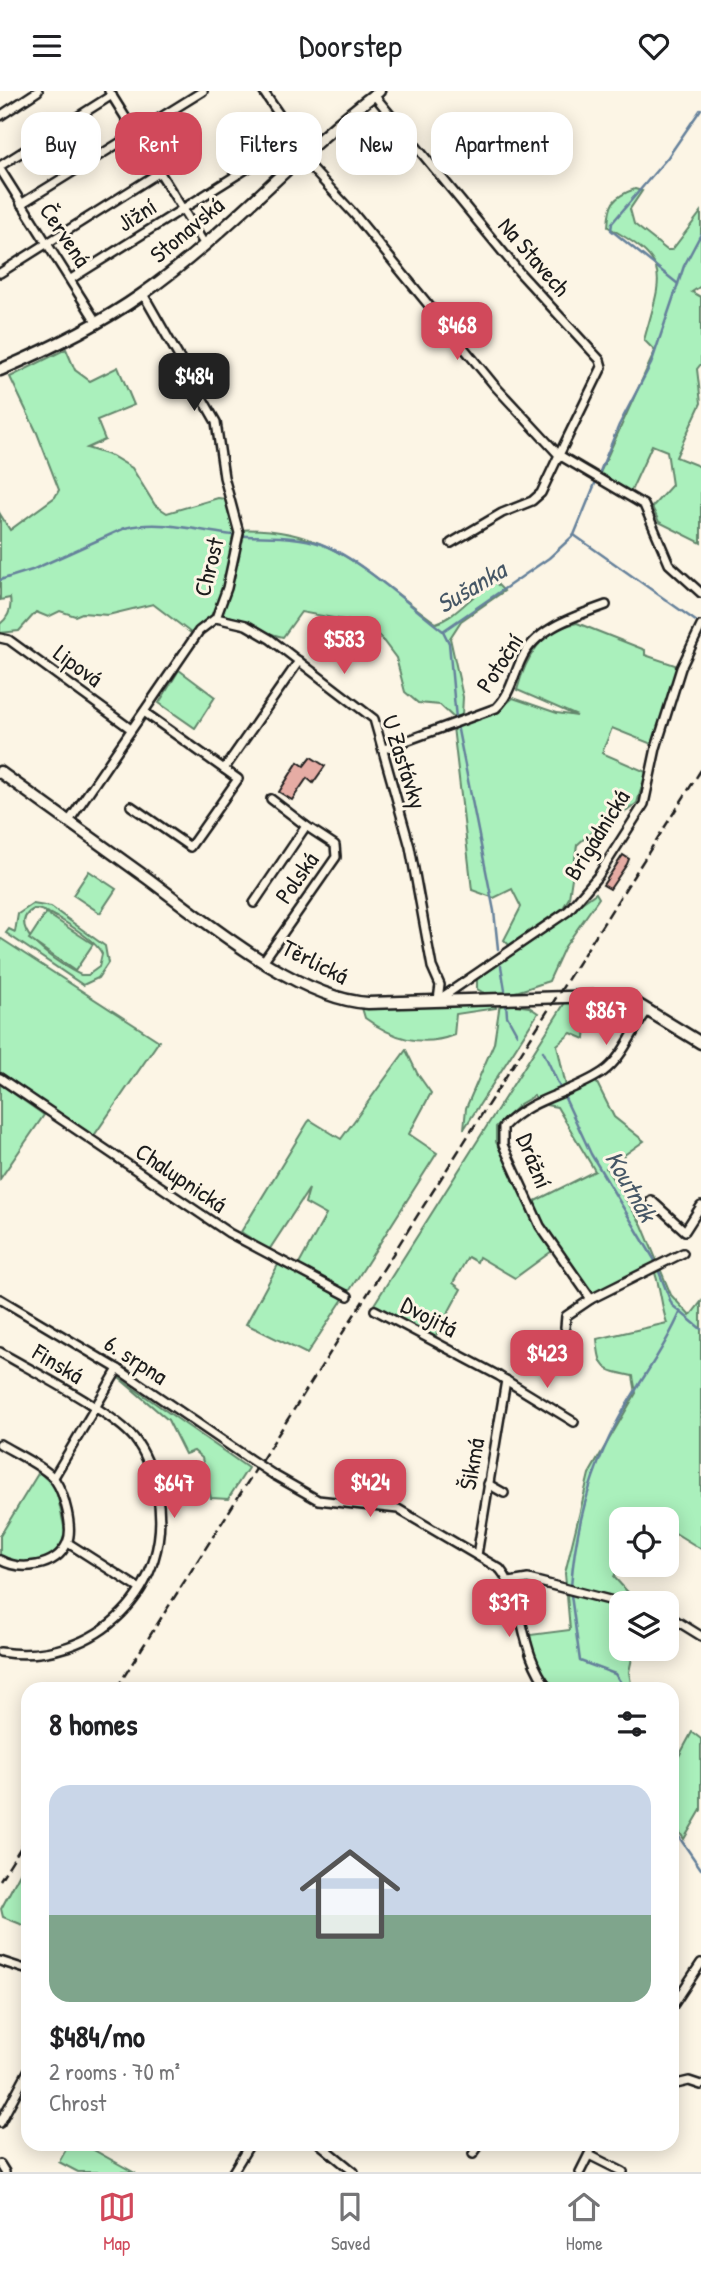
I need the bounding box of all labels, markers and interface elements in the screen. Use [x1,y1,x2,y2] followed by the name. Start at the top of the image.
[299,24,402,67] text: Doorstep
[28,27,66,65] icon: menu
[635,27,673,65] icon: heart
[21,112,101,175] chip: Buy
[115,112,202,175] chip: Rent
[216,112,322,175] chip: Filters
[336,112,417,175] chip: New
[431,112,573,175] chip: Apartment
[143,189,230,270] street label: Stonavská
[111,190,162,239] street label: Jižní
[33,196,99,273] street label: Červená
[492,210,578,303] street label: Na Stavech
[416,303,498,362] pin: $468
[437,309,477,340] text: $468
[153,353,235,413] pin: $484
[175,360,213,391] text: $484
[185,533,231,600] street label: Chrost
[429,551,514,621] water label: Sušanka
[303,617,385,676] pin: $583
[323,623,365,654] text: $583
[468,627,530,698] street label: Potoční
[48,637,110,694] street label: Lipová
[375,711,435,813] street label: U Zastávky
[556,783,637,886] street label: Brigádnická
[267,845,325,910] street label: Polská
[277,931,354,991] street label: Těrlická
[565,988,647,1047] pin: $867
[585,994,627,1025] text: $867
[510,1128,560,1193] street label: Drážní
[130,1135,234,1219] street label: Chalupnická
[597,1144,667,1229] water label: Koutnák
[396,1288,463,1344] street label: Dvojitá
[99,1327,174,1391] street label: 6. srpna
[506,1331,588,1390] pin: $423
[26,1335,90,1391] street label: Finská
[526,1337,568,1368] text: $423
[451,1435,491,1492] street label: Šikmá
[329,1459,411,1519] pin: $424
[133,1461,215,1520] pin: $647
[350,1466,390,1497] text: $424
[154,1467,194,1498] text: $647
[609,1507,679,1661] map controls
[609,1507,679,1577] button: locate
[468,1579,550,1639] pin: $317
[488,1586,530,1617] text: $317
[609,1591,679,1661] button: layers
[49,1704,137,1744] text: 8 homes
[613,1705,651,1743] icon: filters
[287,1831,413,1957] icon: home
[49,2016,145,2056] text: $484/mo
[49,2056,180,2087] text: 2 rooms · 70 m²
[49,2087,106,2118] text: Chrost
[98,2188,136,2256] tab: Map
[331,2188,370,2256] tab: Saved
[565,2188,603,2256] tab: Home

